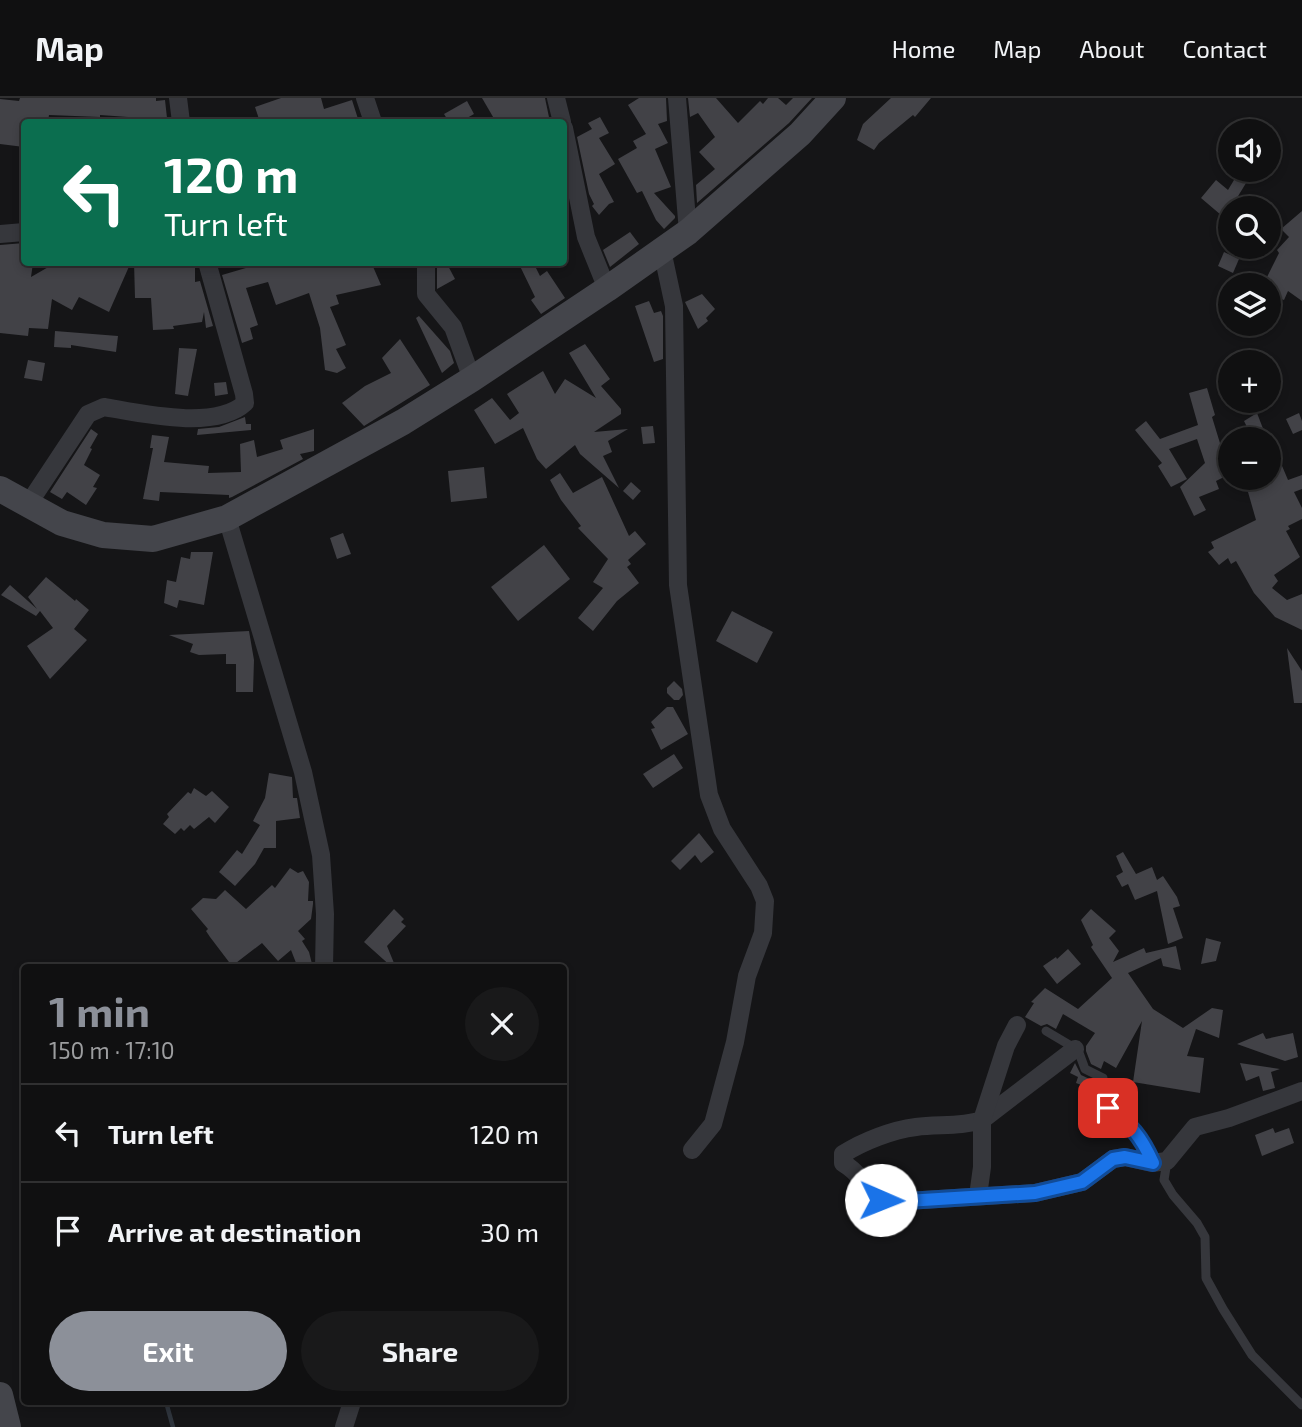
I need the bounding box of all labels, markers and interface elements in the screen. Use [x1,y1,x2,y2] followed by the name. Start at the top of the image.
[35,28,104,68] text: Map
[892,34,955,63] text: Home
[993,34,1041,63] text: Map
[1079,34,1145,63] text: About
[1183,34,1267,63] text: Contact
[1218,119,1281,490] map controls
[1218,119,1281,182] button: sound
[164,144,298,203] text: 120 m
[49,147,140,238] icon: left
[1218,196,1281,259] button: search
[164,204,288,242] text: Turn left
[1218,273,1281,336] button: layers
[1218,350,1281,413] button: +
[1218,427,1281,490] button: −
[49,985,150,1035] text: 1 min
[465,987,539,1061] button: close
[49,1036,175,1064] text: 150 m · 17:10
[1078,1078,1138,1138] pin
[1089,1089,1127,1127] icon: arrive
[49,1114,87,1152] icon: left
[108,1118,214,1149] text: Turn left
[470,1118,539,1149] text: 120 m
[844,1163,918,1237] position arrow
[49,1212,87,1250] icon: arrive
[108,1216,361,1247] text: Arrive at destination
[480,1216,539,1247] text: 30 m
[49,1311,287,1391] button: Exit
[301,1311,539,1391] button: Share

